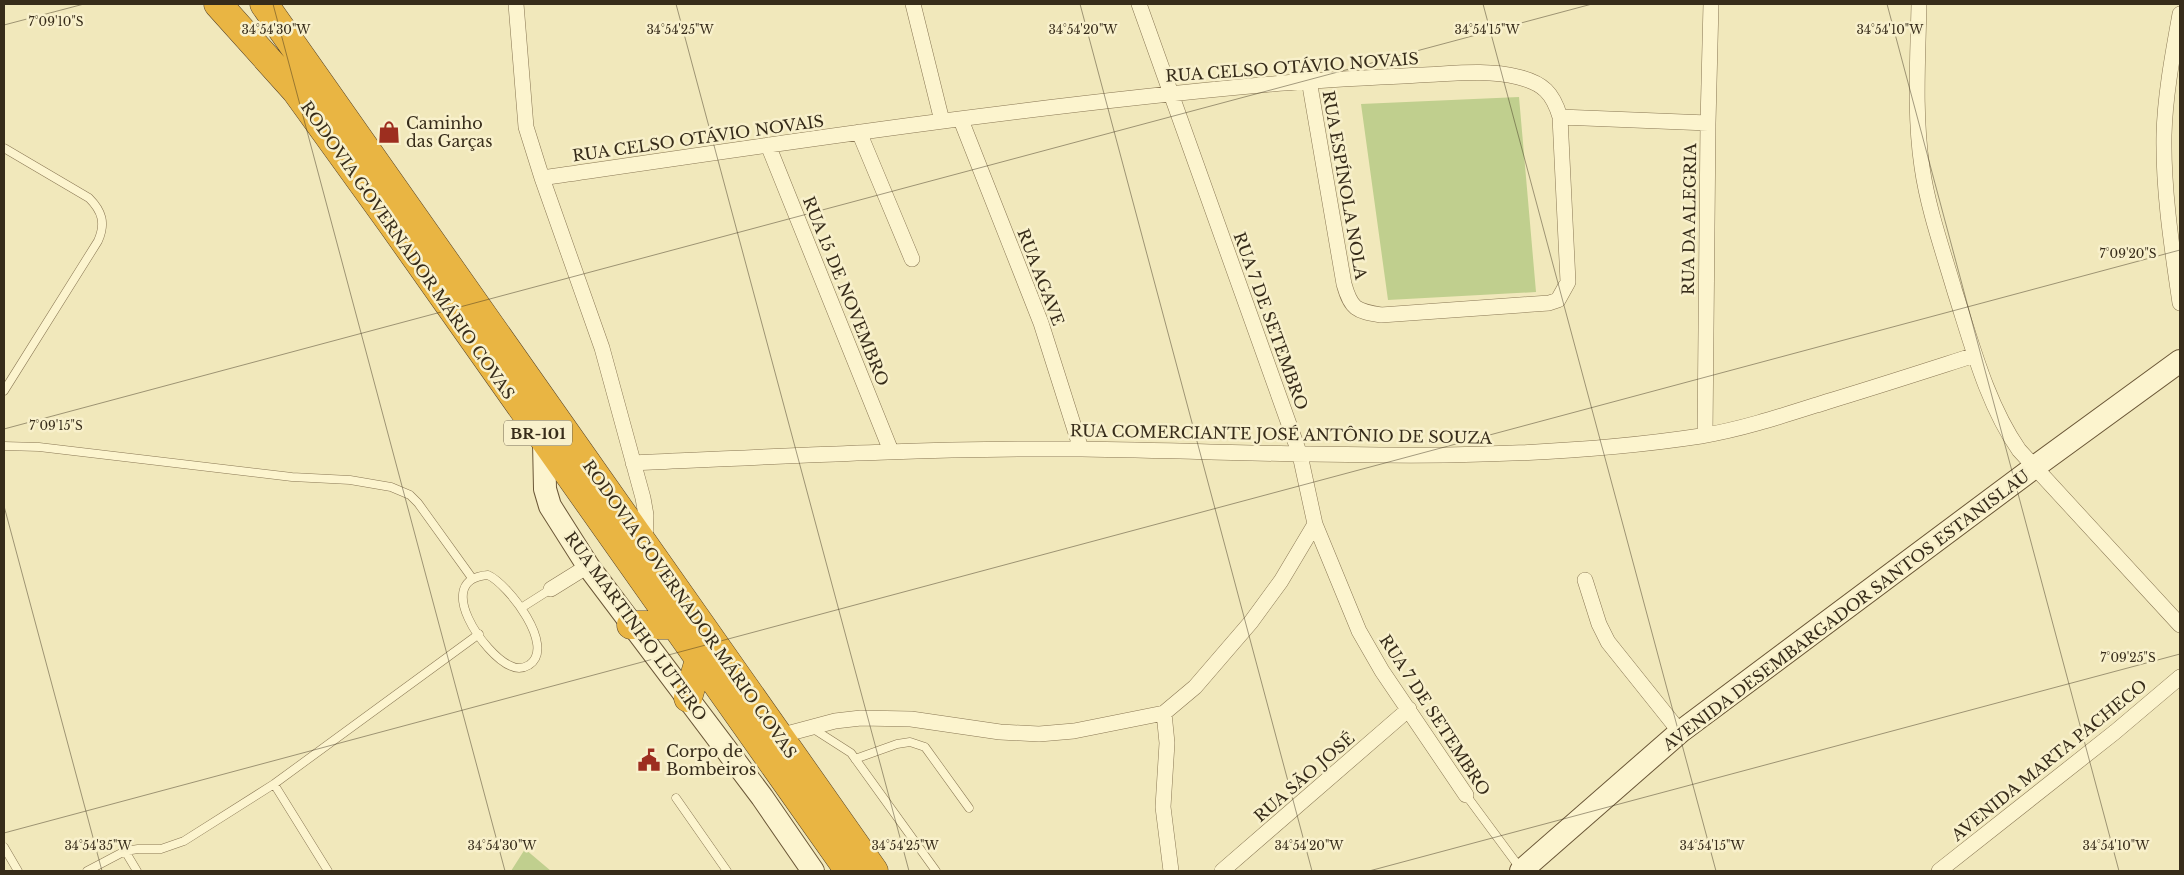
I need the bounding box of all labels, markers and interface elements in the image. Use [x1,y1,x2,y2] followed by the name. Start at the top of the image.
[28,14,84,29] text: 7°09'10"S
[242,22,311,37] text: 34°54'30"W
[646,22,714,37] text: 34°54'25"W
[1049,22,1118,37] text: 34°54'20"W
[1454,22,1520,37] text: 34°54'15"W
[1857,22,1924,37] text: 34°54'10"W
[1165,48,1419,86] street label: RUA CELSO OTÁVIO NOVAIS
[1319,89,1372,282] street label: RUA ESPÍNOLA NOLA
[297,97,519,403] street label: RODOVIA GOVERNADOR MÁRIO COVAS
[571,110,825,166] street label: RUA CELSO OTÁVIO NOVAIS
[406,113,492,151] place label: Caminho das Garças
[376,119,402,145] shop icon: Caminho das Garças
[1678,142,1700,295] street label: RUA DA ALEGRIA
[799,193,893,389] street label: RUA 15 DE NOVEMBRO
[1013,226,1069,328] street label: RUA AGAVE
[1229,229,1313,413] street label: RUA 7 DE SETEMBRO
[2099,246,2157,261] text: 7°09'20"S
[29,418,83,433] text: 7°09'15"S
[504,420,572,446] road number: BR-101
[1070,420,1493,448] street label: RUA COMERCIANTE JOSÉ ANTÔNIO DE SOUZA
[579,456,801,762] street label: RODOVIA GOVERNADOR MÁRIO COVAS
[1658,465,2033,755] street label: AVENIDA DESEMBARGADOR SANTOS ESTANISLAU
[561,528,711,724] street label: RUA MARTINHO LUTERO
[1375,631,1495,799] street label: RUA 7 DE SETEMBRO
[2100,650,2156,665] text: 7°09'25"S
[1946,675,2151,846] street label: AVENIDA MARTA PACHECO
[1249,727,1358,826] street label: RUA SÃO JOSÉ
[666,741,756,779] place label: Corpo de Bombeiros
[636,747,662,773] public building icon: Corpo de Bombeiros
[64,838,132,853] text: 34°54'35"W
[468,838,537,853] text: 34°54'30"W
[871,838,939,853] text: 34°54'25"W
[1275,838,1344,853] text: 34°54'20"W
[1679,838,1745,853] text: 34°54'15"W
[2083,838,2150,853] text: 34°54'10"W

